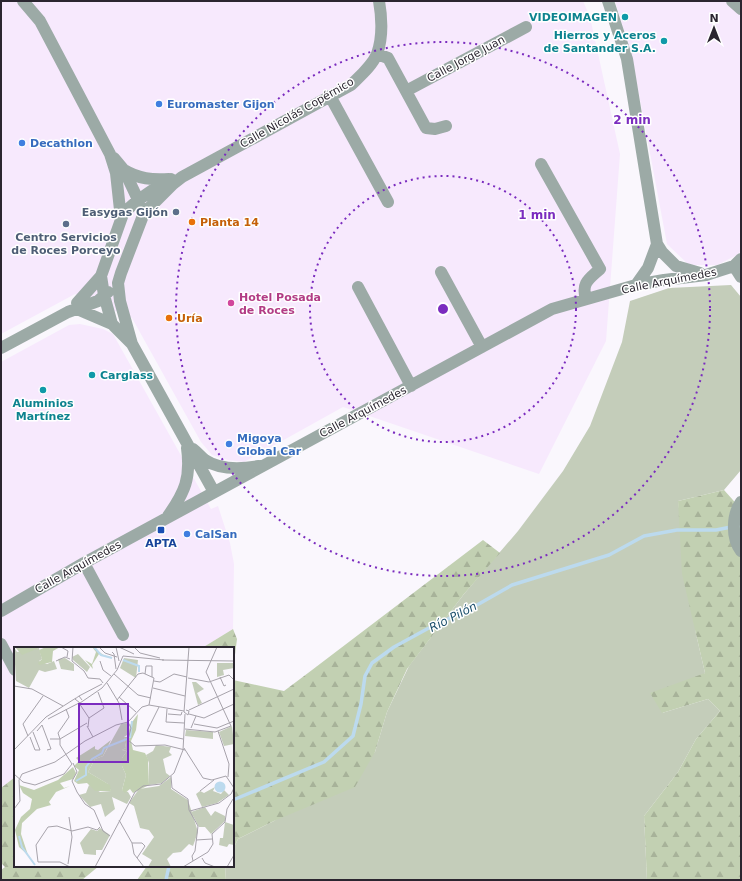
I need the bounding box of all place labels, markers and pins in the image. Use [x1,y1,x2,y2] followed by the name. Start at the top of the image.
[529,11,617,24] place label: VIDEOIMAGEN
[620,12,630,22] marker: VIDEOIMAGEN
[544,29,656,55] place label: Hierros y Aceros de Santander S.A.
[659,36,669,46] marker: Hierros y Aceros de Santander S.A.
[167,98,275,111] place label: Euromaster Gijon
[154,99,164,109] marker: Euromaster Gijon
[30,137,93,150] place label: Decathlon
[17,138,27,148] marker: Decathlon
[82,206,168,219] place label: Easygas Gijón
[171,207,181,217] marker: Easygas Gijón
[200,216,259,229] place label: Planta 14
[187,217,197,227] marker: Planta 14
[61,219,71,229] marker: Centro Servicios de Roces Porceyo
[11,231,121,257] place label: Centro Servicios de Roces Porceyo
[239,291,321,317] place label: Hotel Posada de Roces
[226,298,236,308] marker: Hotel Posada de Roces
[436,302,450,316] centre of rings
[177,312,203,325] place label: Uría
[164,313,174,323] marker: Uría
[100,369,154,382] place label: Carglass
[87,370,97,380] marker: Carglass
[38,385,48,395] marker: Aluminios Martínez
[12,397,74,423] place label: Aluminios Martínez
[237,432,302,458] place label: Migoya Global Car
[224,439,234,449] marker: Migoya Global Car
[156,525,166,535] marker: APTA
[195,528,237,541] place label: CalSan
[182,529,192,539] marker: CalSan
[145,537,177,550] place label: APTA

